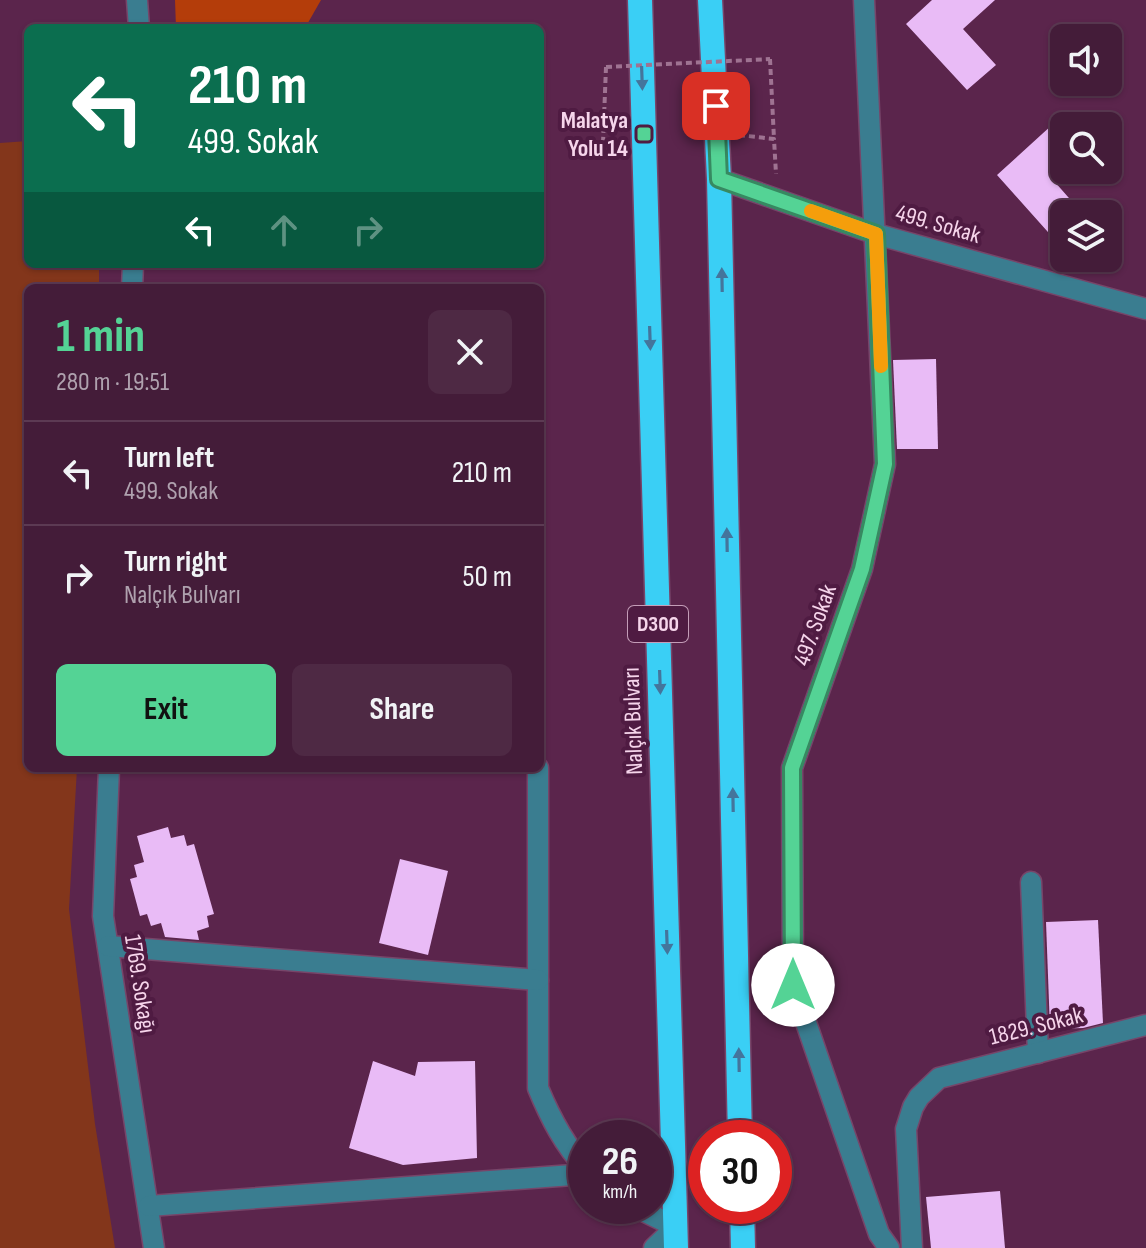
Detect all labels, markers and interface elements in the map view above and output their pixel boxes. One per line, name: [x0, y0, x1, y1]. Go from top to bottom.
map controls: [1050, 24, 1122, 272]
button: sound: [1050, 24, 1122, 96]
text: 210 m: [188, 53, 307, 120]
icon: left: [56, 56, 160, 160]
one-way arrow: [636, 66, 649, 91]
pin: [682, 72, 750, 140]
icon: arrive: [694, 84, 738, 128]
place label: Malatya Yolu 14: [561, 106, 628, 163]
button: search: [1050, 112, 1122, 184]
text: 499. Sokak: [188, 121, 318, 164]
marker: Malatya Yolu 14: [635, 125, 653, 143]
street label: 499. Sokak: [892, 198, 984, 250]
button: layers: [1050, 200, 1122, 272]
icon: left: [178, 208, 222, 252]
icon: ahead: [262, 208, 306, 252]
icon: right: [346, 208, 390, 252]
one-way arrow: [715, 267, 728, 292]
text: 1 min: [56, 308, 145, 365]
button: close: [428, 310, 512, 394]
one-way arrow: [644, 326, 656, 351]
text: 280 m · 19:51: [56, 367, 169, 398]
text: Turn left: [124, 440, 214, 476]
icon: left: [56, 451, 100, 495]
text: 210 m: [452, 455, 512, 491]
text: 499. Sokak: [124, 476, 218, 507]
one-way arrow: [721, 527, 734, 552]
text: Turn right: [124, 544, 227, 580]
icon: right: [56, 555, 100, 599]
text: 50 m: [463, 559, 512, 595]
text: Nalçık Bulvarı: [124, 580, 240, 611]
street label: 497. Sokak: [787, 580, 843, 670]
road number: D300: [628, 606, 688, 642]
button: Exit: [56, 664, 276, 756]
button: Share: [292, 664, 512, 756]
street label: Nalçık Bulvarı: [617, 667, 649, 775]
one-way arrow: [653, 670, 666, 695]
one-way arrow: [727, 787, 739, 812]
one-way arrow: [661, 930, 674, 955]
street label: 1769. Sokağı: [118, 933, 162, 1035]
position arrow: [751, 943, 835, 1027]
street label: 1829. Sokak: [986, 1000, 1086, 1052]
one-way arrow: [732, 1047, 745, 1072]
speed limit sign: 30: [688, 1120, 792, 1224]
text: 26: [602, 1138, 638, 1186]
text: km/h: [603, 1180, 637, 1204]

